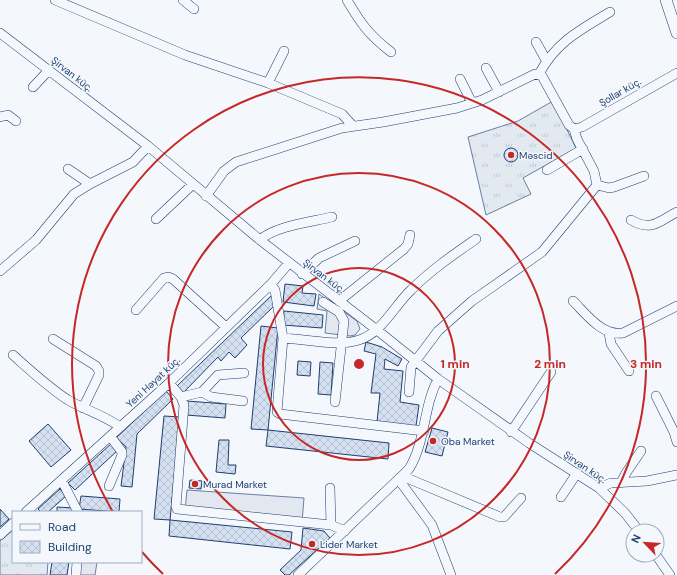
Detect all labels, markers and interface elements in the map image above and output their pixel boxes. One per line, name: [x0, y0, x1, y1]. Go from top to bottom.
street label: Şirvan küç.: [49, 54, 95, 94]
street label: Şollar küç.: [597, 75, 643, 109]
place label: Məscid: [519, 149, 553, 162]
marker: Məscid: [506, 150, 516, 160]
street label: Şirvan küç.: [300, 256, 348, 296]
street label: Yeni Həyat küç.: [123, 354, 183, 410]
text: 1 min: [440, 356, 470, 372]
text: 2 min: [534, 356, 566, 372]
text: 3 min: [630, 356, 662, 372]
centre of rings: [352, 357, 366, 371]
place label: Oba Market: [441, 435, 495, 448]
marker: Oba Market: [428, 436, 438, 446]
street label: Şirvan küç.: [561, 448, 609, 486]
place label: Murad Market: [203, 478, 267, 491]
marker: Murad Market: [190, 479, 200, 489]
legend: [12, 511, 142, 563]
text: Road: [48, 519, 76, 535]
north arrow: [625, 523, 665, 563]
text: N: [628, 532, 644, 545]
place label: Lider Market: [320, 538, 378, 551]
text: Building: [48, 539, 92, 555]
marker: Lider Market: [307, 539, 317, 549]

